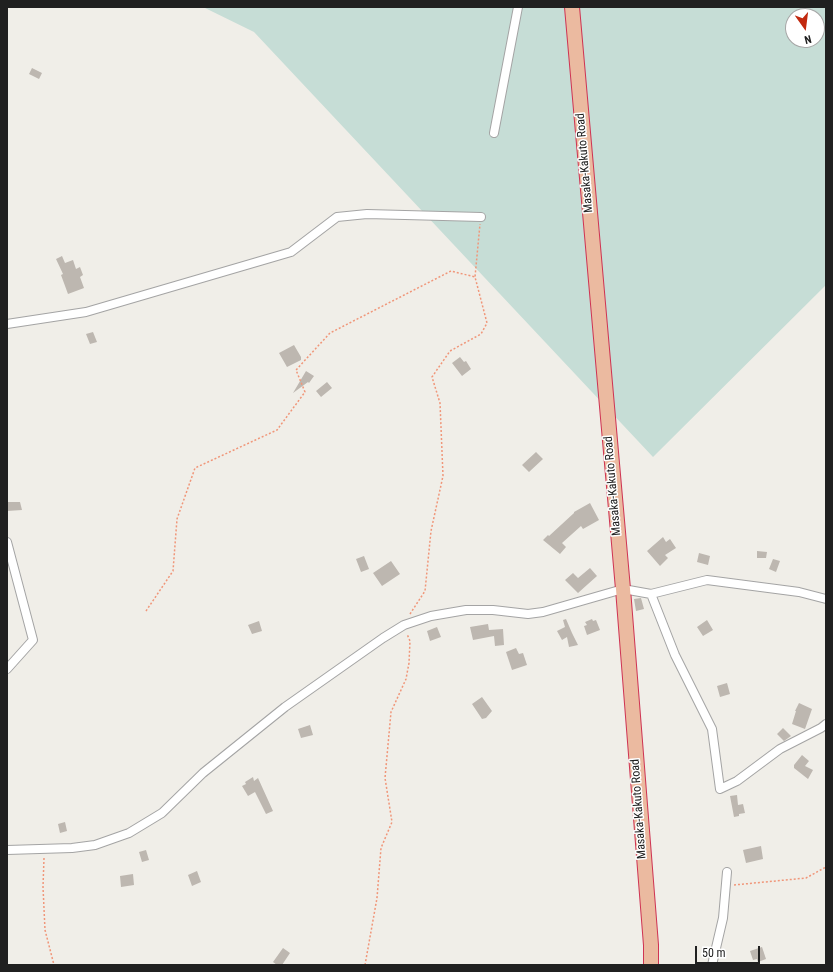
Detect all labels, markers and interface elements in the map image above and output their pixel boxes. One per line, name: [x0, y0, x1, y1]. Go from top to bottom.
north arrow: [785, 8, 825, 48]
text: N: [803, 32, 813, 46]
street label: Masaka-Kakuto Road: [573, 113, 597, 213]
street label: Masaka-Kakuto Road: [601, 436, 625, 536]
street label: Masaka-Kakuto Road: [628, 759, 650, 859]
scale bar: [697, 938, 762, 964]
text: 50 m: [702, 946, 726, 960]

